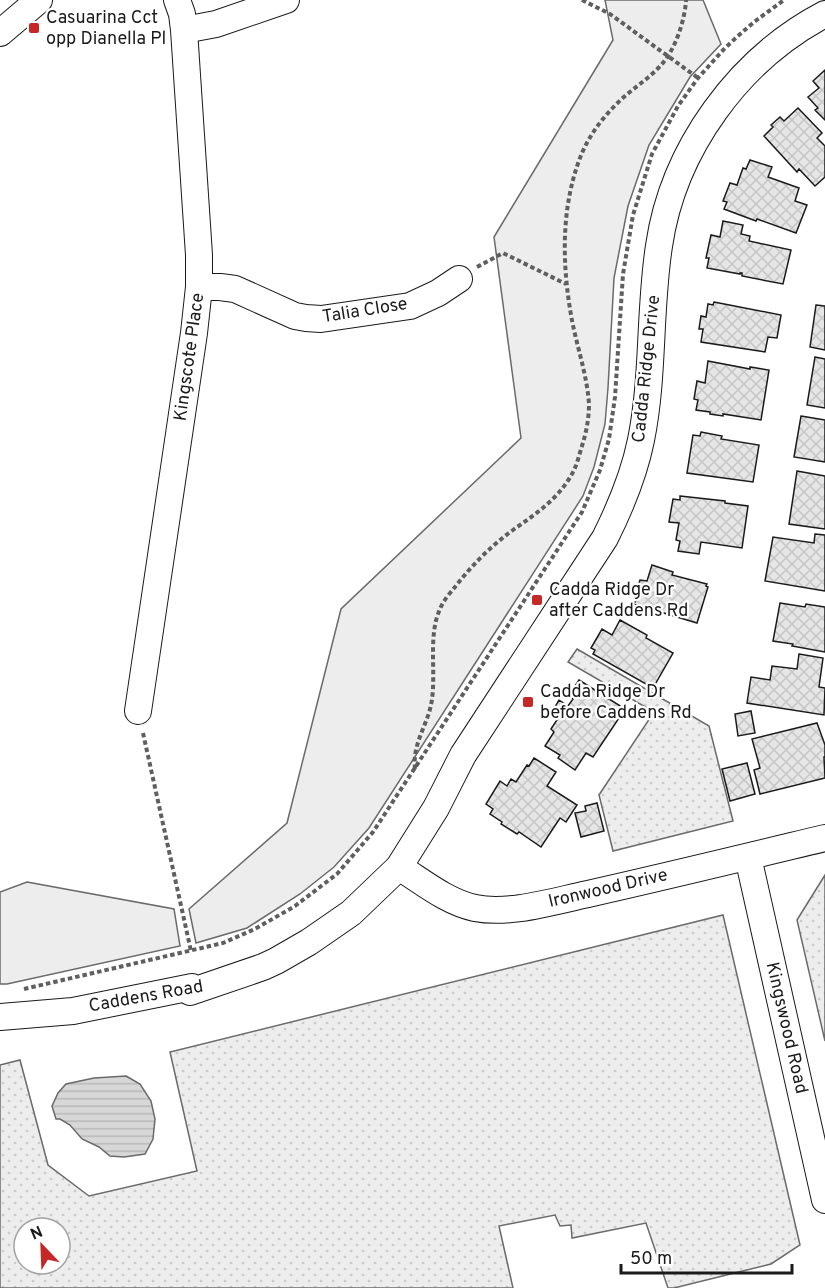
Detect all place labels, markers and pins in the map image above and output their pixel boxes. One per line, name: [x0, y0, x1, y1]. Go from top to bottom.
place label: Casuarina Cct opp Dianella Pl: [46, 7, 166, 51]
marker: Casuarina Cct opp Dianella Pl: [27, 21, 41, 35]
place label: Cadda Ridge Dr after Caddens Rd: [549, 579, 688, 623]
marker: Cadda Ridge Dr after Caddens Rd: [530, 593, 544, 607]
place label: Cadda Ridge Dr before Caddens Rd: [540, 681, 692, 725]
marker: Cadda Ridge Dr before Caddens Rd: [521, 695, 535, 709]

